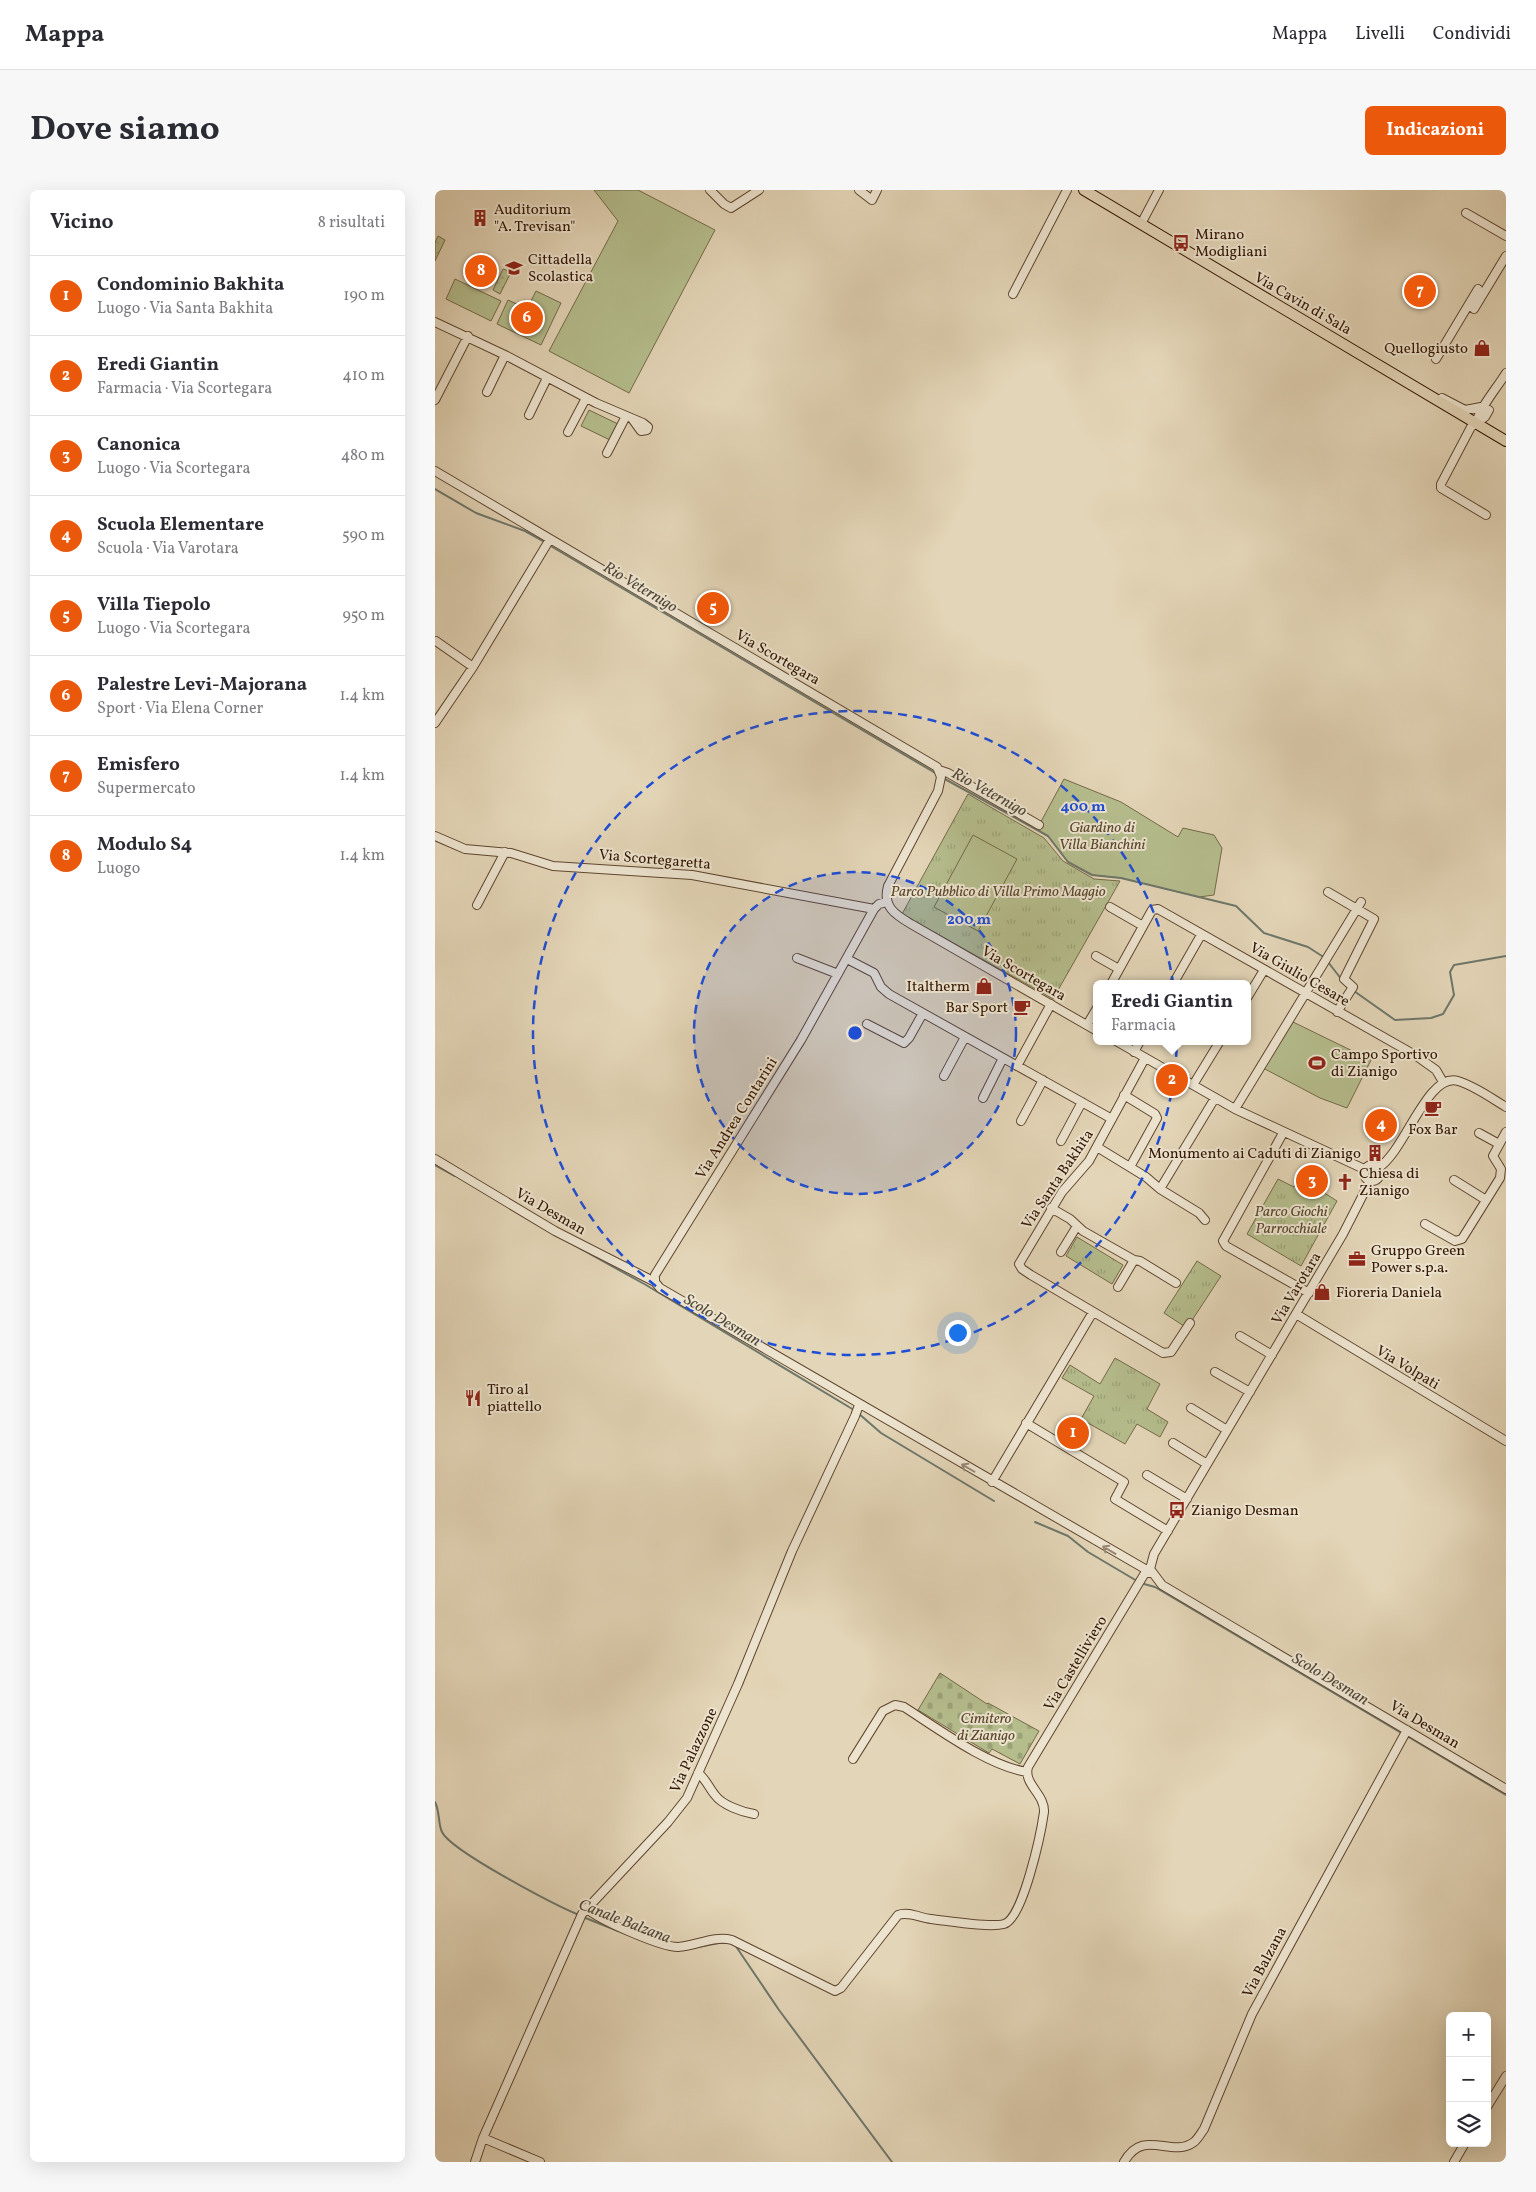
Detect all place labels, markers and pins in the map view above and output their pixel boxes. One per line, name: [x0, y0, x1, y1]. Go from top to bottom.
place label: Auditorium "A. Trevisan": [494, 200, 575, 238]
building icon: Auditorium "A. Trevisan": [470, 208, 490, 228]
place label: Mirano Modigliani: [1195, 225, 1267, 263]
bus stop icon: Mirano Modigliani: [1171, 233, 1191, 253]
place label: Cittadella Scolastica: [528, 250, 593, 288]
pin: 8: [465, 252, 497, 290]
school or university icon: Cittadella Scolastica: [504, 258, 524, 278]
pin: 7: [1404, 272, 1436, 310]
pin: 6: [511, 299, 543, 337]
shop icon: Quellogiusto: [1472, 338, 1492, 358]
place label: Quellogiusto: [1384, 339, 1468, 360]
pin: 5: [697, 589, 729, 627]
shop icon: Italtherm: [974, 976, 994, 996]
place label: Italtherm: [907, 977, 970, 998]
cafe icon: Bar Sport: [1012, 997, 1032, 1017]
place label: Bar Sport: [945, 998, 1008, 1019]
centre of rings: [846, 1024, 864, 1042]
place label: Campo Sportivo di Zianigo: [1331, 1045, 1438, 1083]
sports icon: Campo Sportivo di Zianigo: [1307, 1053, 1327, 1073]
pin: 2: [1156, 1061, 1188, 1099]
cafe icon: Fox Bar: [1423, 1098, 1443, 1118]
pin: 4: [1365, 1106, 1397, 1144]
place label: Fox Bar: [1408, 1120, 1458, 1141]
building icon: Monumento ai Caduti di Zianigo: [1365, 1143, 1385, 1163]
place label: Monumento ai Caduti di Zianigo: [1148, 1144, 1361, 1165]
pin: 3: [1296, 1162, 1328, 1200]
place label: Chiesa di Zianigo: [1359, 1164, 1419, 1202]
church icon: Chiesa di Zianigo: [1335, 1172, 1355, 1192]
place label: Gruppo Green Power s.p.a.: [1371, 1241, 1465, 1279]
office icon: Gruppo Green Power s.p.a.: [1347, 1249, 1367, 1269]
shop icon: Fioreria Daniela: [1312, 1282, 1332, 1302]
place label: Fioreria Daniela: [1336, 1283, 1442, 1304]
place label: Tiro al piattello: [487, 1380, 542, 1418]
restaurant icon: Tiro al piattello: [463, 1388, 483, 1408]
pin: 1: [1057, 1414, 1089, 1452]
bus stop icon: Zianigo Desman: [1167, 1500, 1187, 1520]
place label: Zianigo Desman: [1191, 1501, 1299, 1522]

